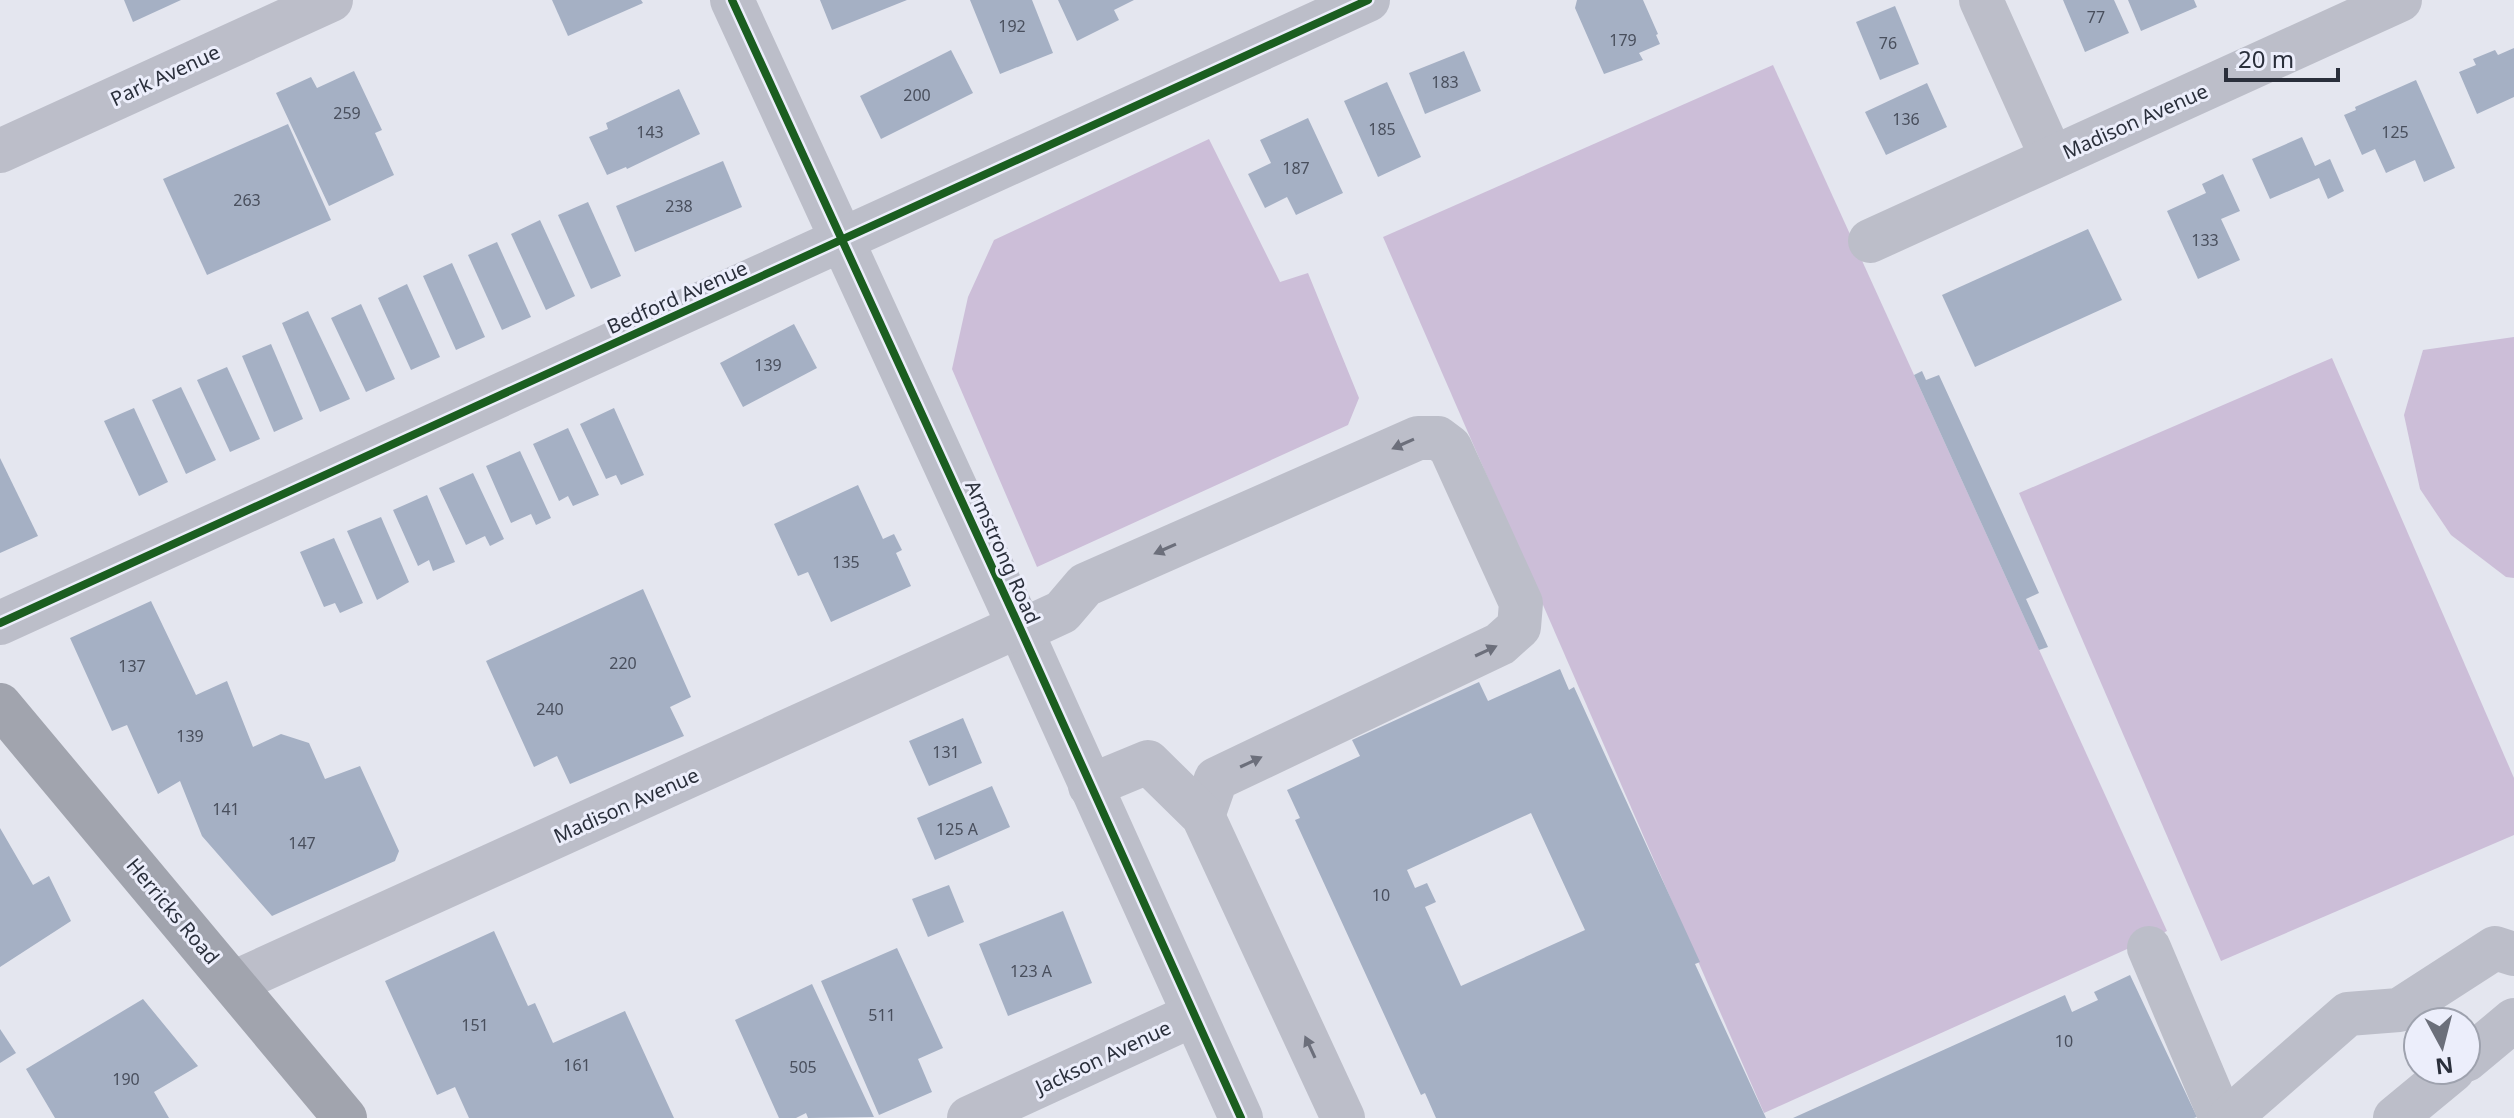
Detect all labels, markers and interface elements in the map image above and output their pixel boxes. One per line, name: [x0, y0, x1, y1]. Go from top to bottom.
house number: 77: [2087, 6, 2105, 28]
house number: 192: [998, 15, 1026, 37]
house number: 179: [1609, 29, 1637, 51]
house number: 76: [1879, 32, 1897, 54]
scale bar: [2226, 32, 2338, 82]
street label: Park Avenue: [106, 38, 224, 112]
text: 20 m: [2238, 42, 2294, 75]
house number: 183: [1431, 71, 1459, 93]
street label: Madison Avenue: [2058, 77, 2212, 165]
house number: 200: [903, 84, 931, 106]
house number: 259: [333, 102, 361, 124]
house number: 136: [1892, 108, 1920, 130]
house number: 185: [1368, 118, 1396, 140]
house number: 143: [636, 121, 664, 143]
house number: 125: [2381, 121, 2409, 143]
house number: 187: [1282, 157, 1310, 179]
house number: 263: [233, 189, 261, 211]
house number: 238: [665, 195, 693, 217]
house number: 133: [2191, 229, 2219, 251]
street label: Bedford Avenue: [602, 254, 752, 340]
house number: 139: [754, 354, 782, 376]
one-way arrow: [1391, 438, 1415, 451]
street label: Armstrong Road: [959, 476, 1047, 628]
one-way arrow: [1153, 543, 1177, 556]
house number: 135: [832, 551, 860, 573]
one-way arrow: [1474, 644, 1497, 658]
house number: 220: [609, 652, 637, 674]
house number: 137: [118, 655, 146, 677]
house number: 240: [536, 698, 564, 720]
house number: 139: [176, 725, 204, 747]
house number: 131: [932, 741, 960, 763]
one-way arrow: [1240, 756, 1263, 769]
street label: Madison Avenue: [549, 761, 703, 849]
house number: 141: [212, 798, 240, 820]
house number: 125 A: [936, 818, 979, 840]
house number: 147: [288, 832, 316, 854]
street label: Herricks Road: [121, 852, 225, 970]
house number: 10: [1372, 884, 1390, 906]
house number: 123 A: [1010, 960, 1053, 982]
house number: 511: [868, 1004, 896, 1026]
north arrow: [2402, 1006, 2482, 1086]
house number: 151: [461, 1014, 489, 1036]
street label: Jackson Avenue: [1029, 1014, 1175, 1101]
house number: 10: [2055, 1030, 2073, 1052]
one-way arrow: [1303, 1036, 1317, 1059]
text: N: [2434, 1051, 2455, 1083]
house number: 161: [563, 1054, 591, 1076]
house number: 505: [789, 1056, 817, 1078]
house number: 190: [112, 1068, 140, 1090]

